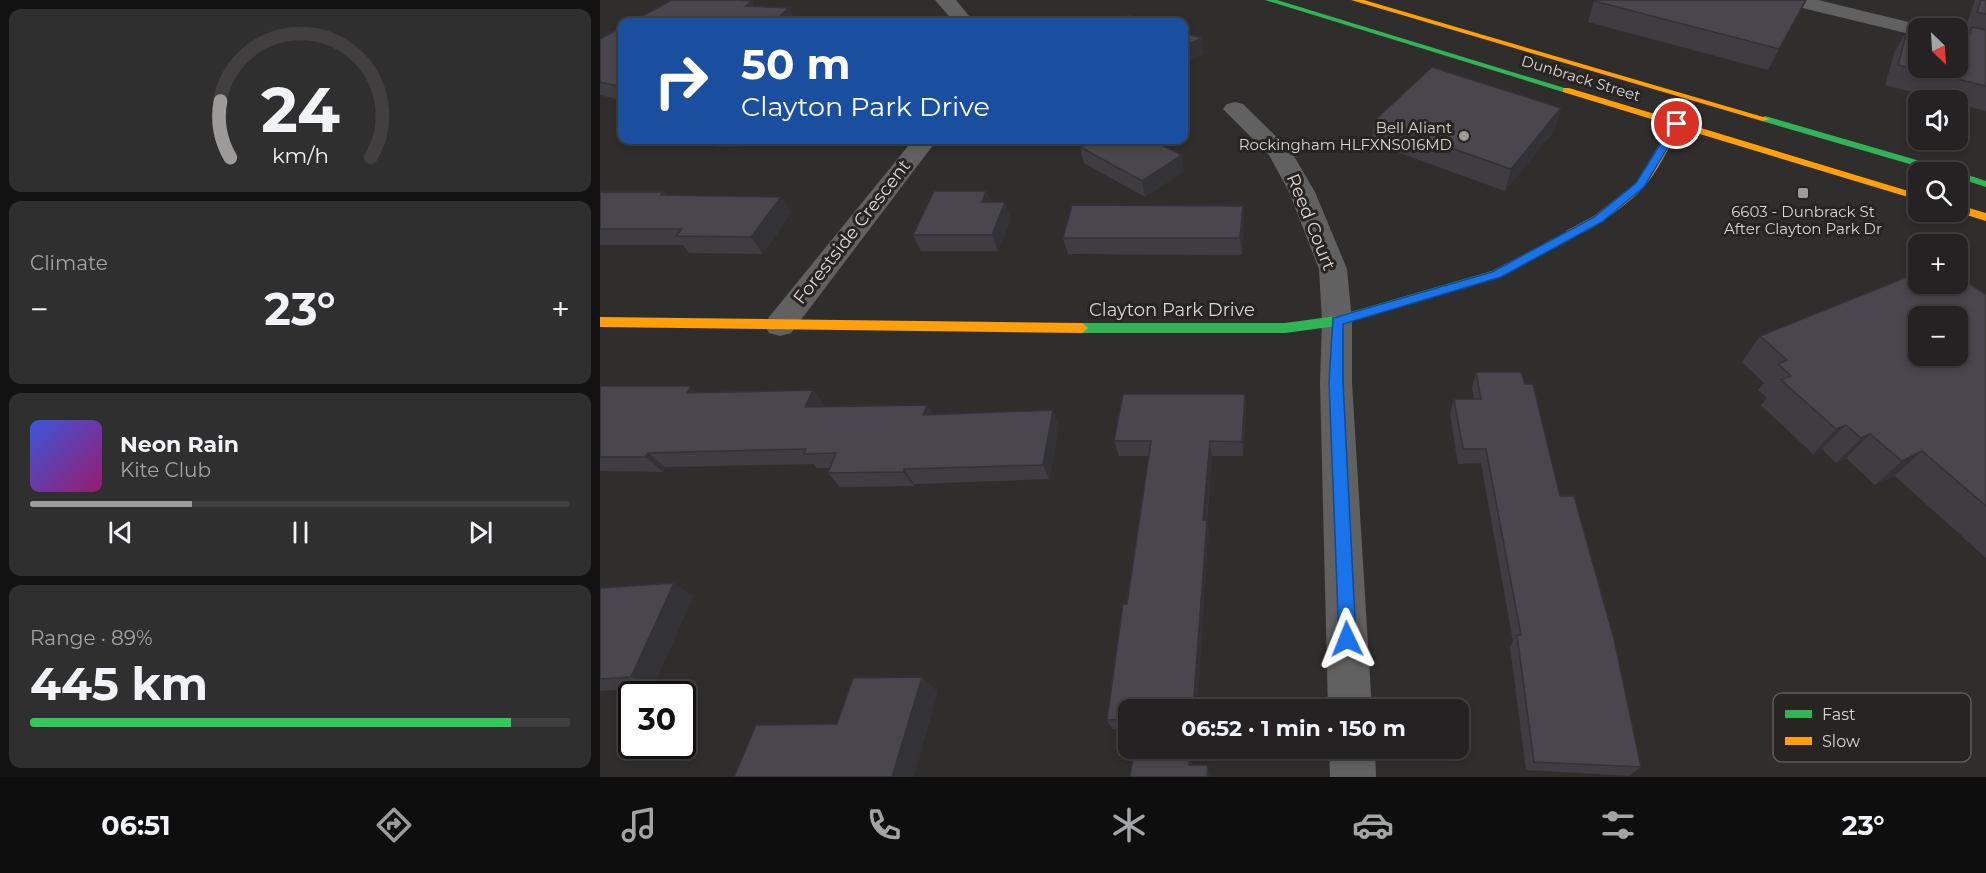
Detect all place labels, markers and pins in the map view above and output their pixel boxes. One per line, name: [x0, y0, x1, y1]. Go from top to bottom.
pin: [1651, 98, 1702, 149]
place label: Bell Aliant Rockingham HLFXNS016MD: [1239, 118, 1452, 154]
marker: Bell Aliant Rockingham HLFXNS016MD: [1457, 129, 1471, 143]
marker: 6603 - Dunbrack St After Clayton Park Dr: [1796, 186, 1810, 200]
place label: 6603 - Dunbrack St After Clayton Park Dr: [1724, 202, 1882, 238]

